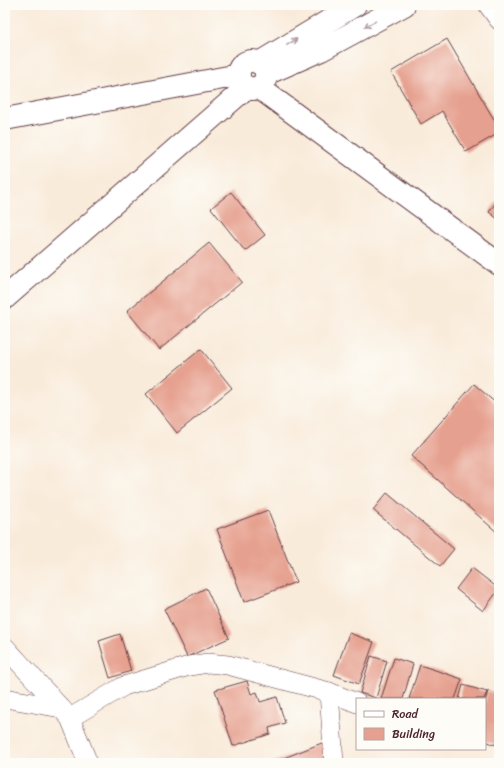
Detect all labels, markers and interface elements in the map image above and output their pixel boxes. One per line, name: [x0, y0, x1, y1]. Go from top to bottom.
one-way arrow: [364, 21, 376, 28]
one-way arrow: [286, 38, 298, 46]
legend: [356, 698, 486, 750]
text: Road: [392, 703, 419, 725]
text: Building: [392, 723, 435, 745]

